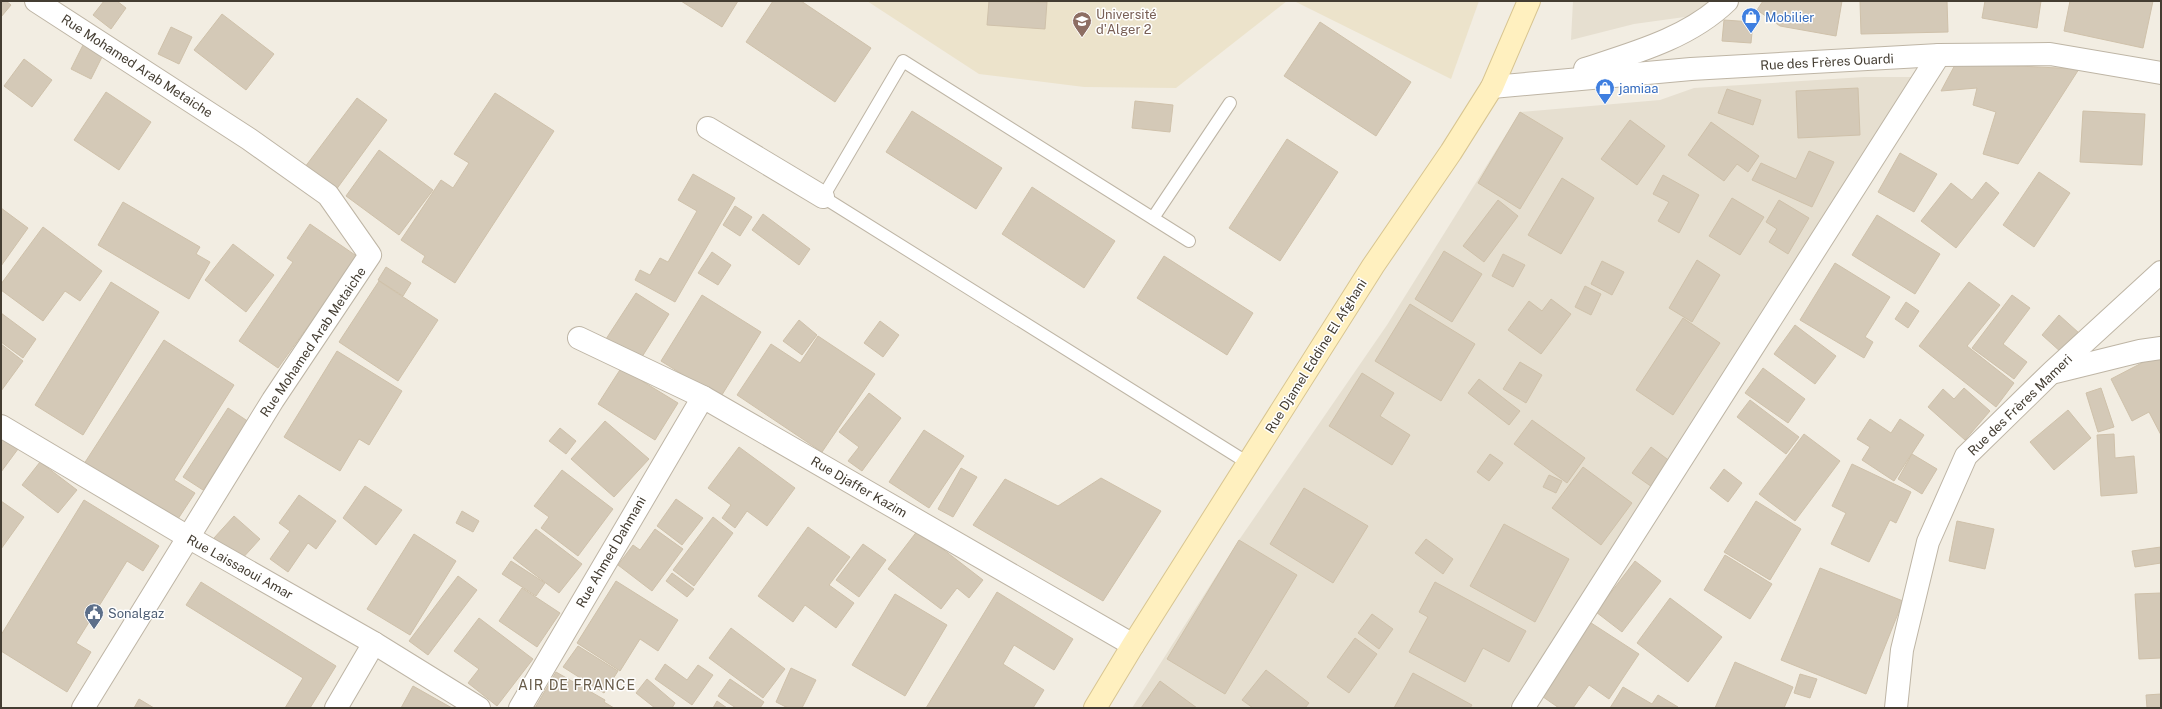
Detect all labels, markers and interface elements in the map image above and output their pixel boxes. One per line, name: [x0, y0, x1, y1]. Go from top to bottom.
shop icon: Mobilier: [1740, 6, 1762, 34]
place label: Université d'Alger 2: [1096, 7, 1157, 37]
school or university icon: Université d'Alger 2: [1071, 10, 1093, 38]
place label: Mobilier: [1765, 10, 1814, 25]
street label: Rue Mohamed Arab Metaiche: [58, 11, 216, 121]
street label: Rue des Frères Ouardi: [1760, 51, 1894, 73]
shop icon: jamiaa: [1594, 77, 1616, 105]
place label: jamiaa: [1618, 81, 1658, 96]
street label: Rue Mohamed Arab Metaiche: [257, 264, 369, 420]
street label: Rue Djamel Eddine El Afghani: [1262, 276, 1370, 436]
street label: Rue des Frères Mameri: [1965, 351, 2075, 459]
street label: Rue Djaffer Kazim: [808, 453, 910, 521]
street label: Rue Ahmed Dahmani: [573, 494, 649, 610]
street label: Rue Laissaoui Amar: [184, 532, 296, 602]
public building icon: Sonalgaz: [83, 602, 105, 630]
place label: Sonalgaz: [108, 606, 164, 621]
district label: AIR DE FRANCE: [518, 677, 636, 693]

